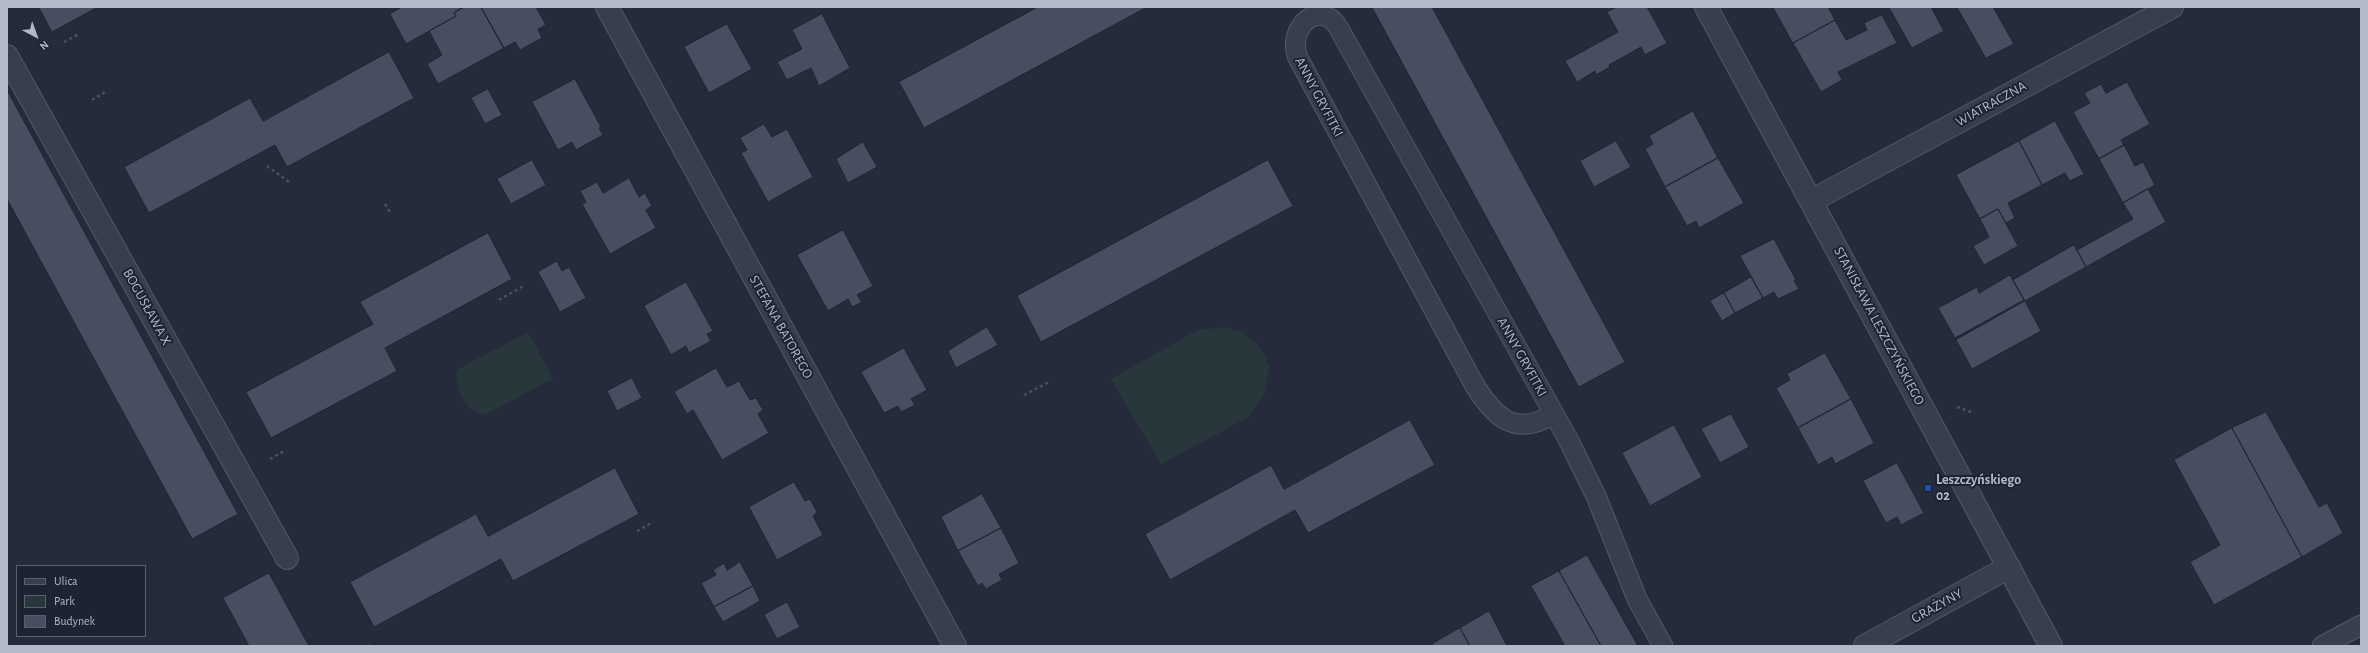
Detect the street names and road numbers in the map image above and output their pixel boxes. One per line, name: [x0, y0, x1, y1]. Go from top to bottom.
street label: ANNY GRYFITKI: [1291, 54, 1347, 140]
street label: WIATRACZNA: [1953, 78, 2029, 130]
street label: STANISŁAWA LESZCZYŃSKIEGO: [1830, 244, 1928, 408]
street label: BOGUSŁAWA X: [119, 266, 175, 348]
street label: STEFANA BATOREGO: [746, 272, 816, 382]
street label: ANNY GRYFITKI: [1493, 314, 1551, 400]
street label: GRAŻYNY: [1908, 585, 1966, 627]

